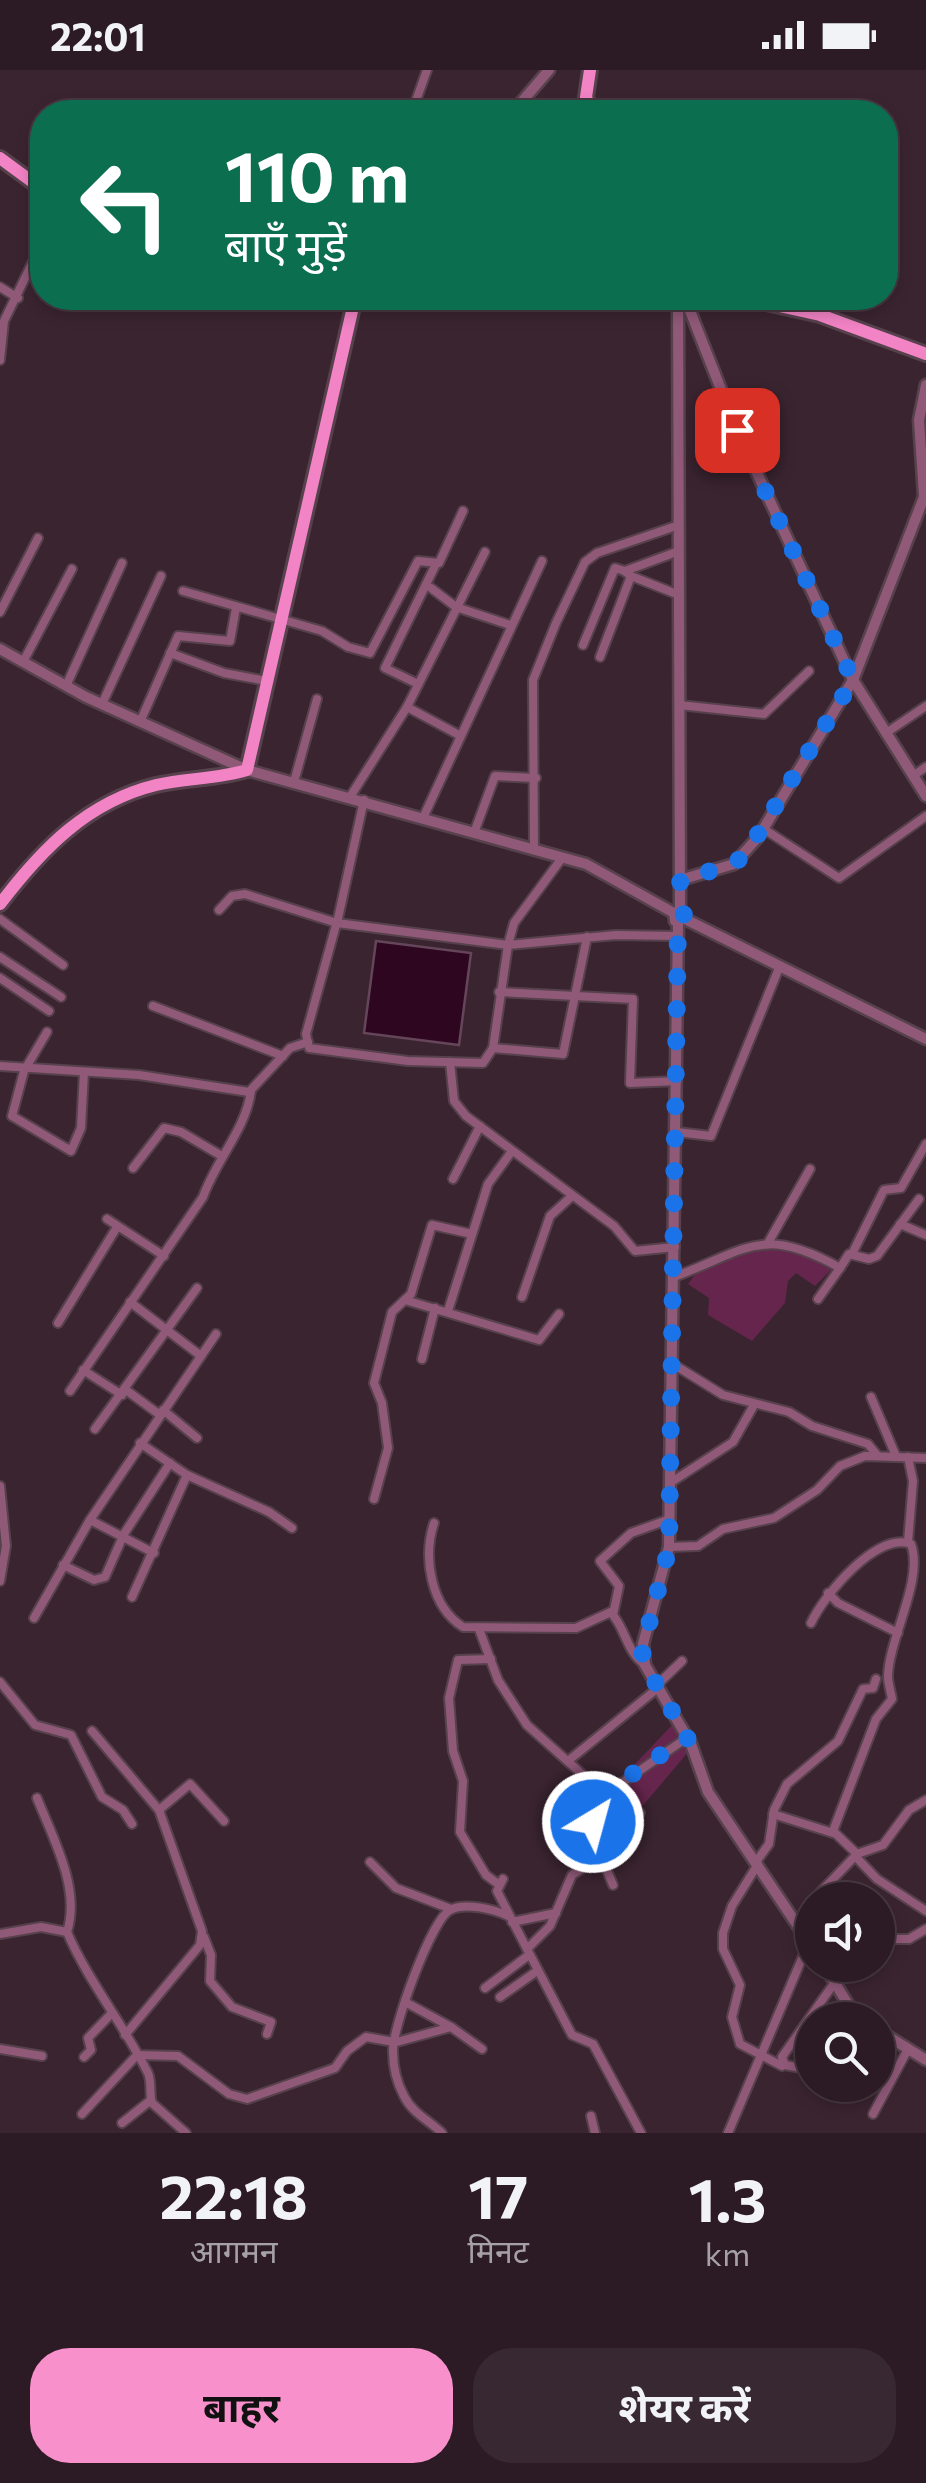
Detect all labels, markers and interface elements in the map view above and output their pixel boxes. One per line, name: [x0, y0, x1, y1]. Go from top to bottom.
text: 22:01: [50, 12, 146, 59]
text: 110 m: [225, 131, 409, 216]
icon: left: [60, 140, 190, 270]
text: बाएँ मुड़ें: [225, 216, 347, 271]
pin: [695, 388, 780, 473]
icon: arrive: [710, 403, 765, 458]
position arrow: [541, 1770, 645, 1874]
map controls: [795, 1882, 895, 2102]
button: sound: [795, 1882, 895, 1982]
button: search: [795, 2002, 895, 2102]
text: 22:18: [160, 2158, 308, 2231]
text: 17: [468, 2158, 528, 2231]
text: 1.3: [688, 2161, 766, 2234]
text: आगमन: [190, 2230, 278, 2270]
text: मिनट: [468, 2230, 529, 2270]
text: km: [705, 2233, 750, 2273]
button: बाहर: [30, 2348, 453, 2463]
button: शेयर करें: [473, 2348, 896, 2463]

